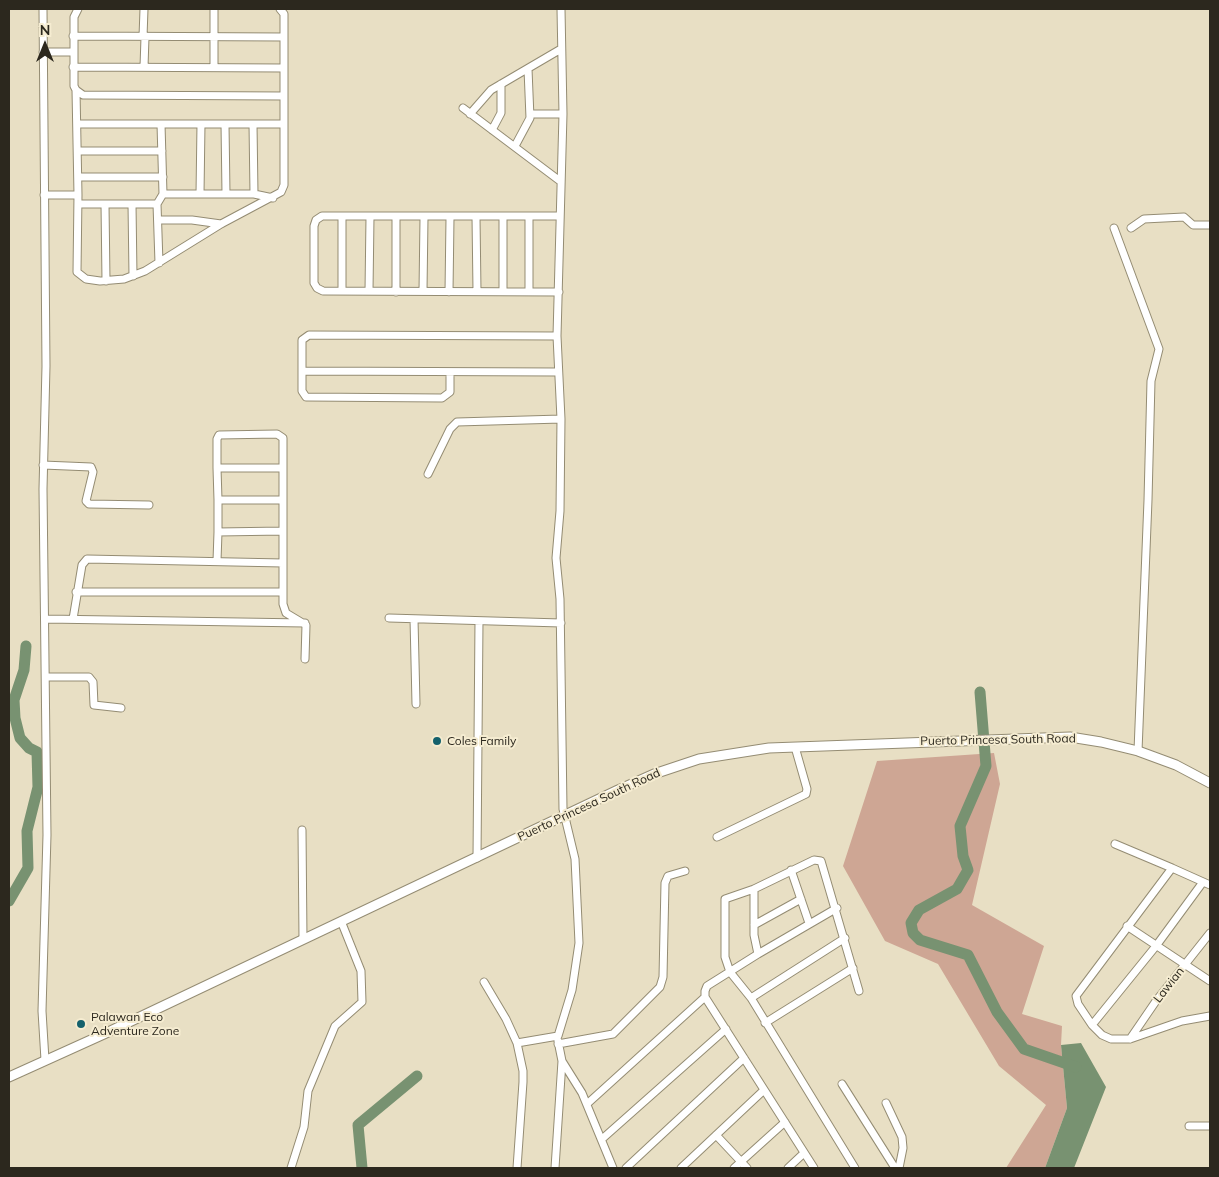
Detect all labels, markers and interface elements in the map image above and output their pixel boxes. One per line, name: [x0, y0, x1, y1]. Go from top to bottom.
north arrow: [20, 20, 70, 70]
text: N: [40, 21, 50, 39]
street label: Puerto Princesa South Road: [920, 731, 1076, 749]
place label: Coles Family: [447, 734, 516, 748]
marker: Coles Family: [431, 735, 443, 747]
street label: Puerto Princesa South Road: [515, 766, 663, 844]
street label: Lawian: [1151, 964, 1187, 1006]
place label: Palawan Eco Adventure Zone: [91, 1010, 179, 1038]
marker: Palawan Eco Adventure Zone: [75, 1018, 87, 1030]

